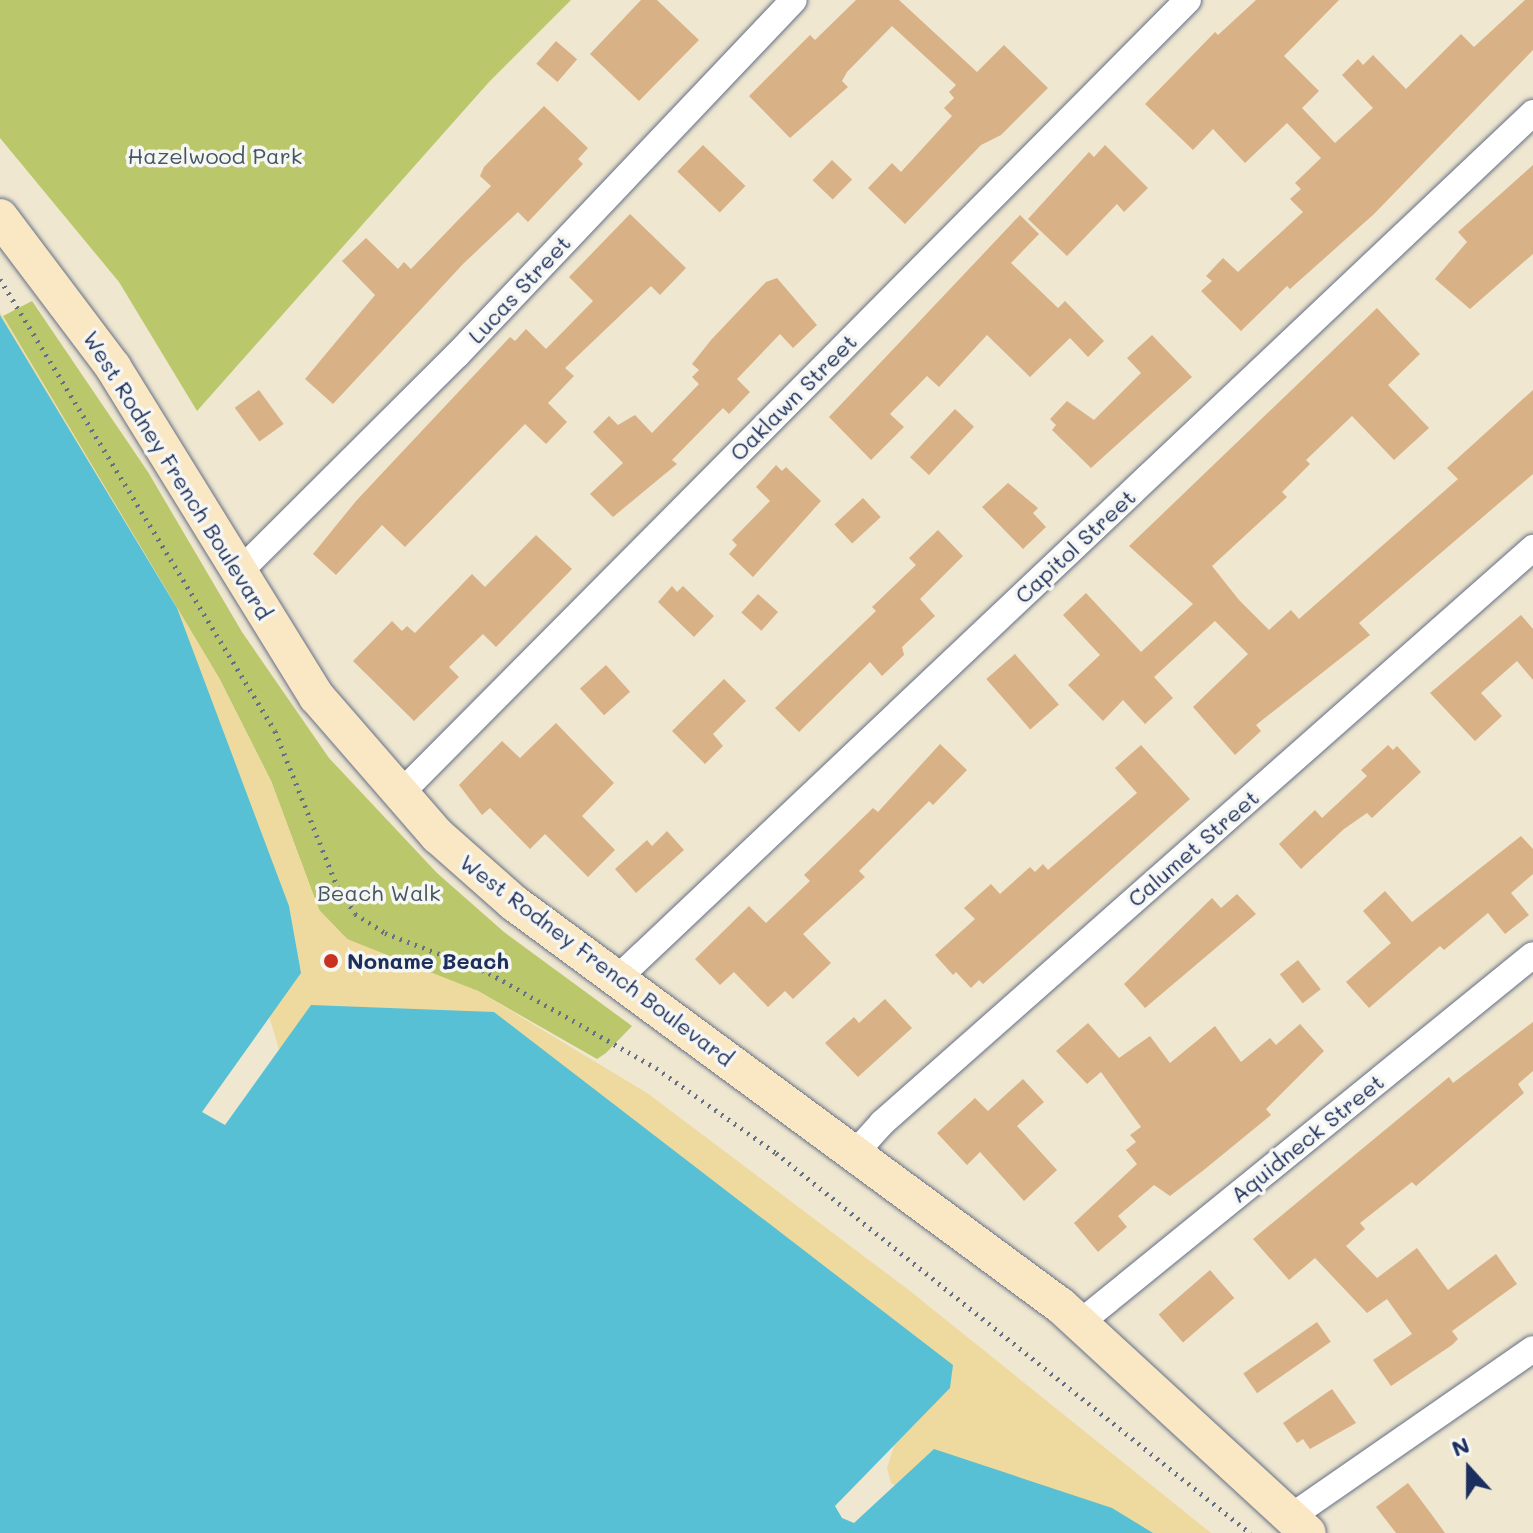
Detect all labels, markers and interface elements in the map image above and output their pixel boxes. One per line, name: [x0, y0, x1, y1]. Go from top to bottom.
park label: Hazelwood Park: [128, 143, 302, 169]
street label: Lucas Street: [462, 230, 576, 348]
street label: West Rodney French Boulevard: [78, 326, 278, 624]
street label: Oaklawn Street: [724, 328, 862, 466]
street label: Capitol Street: [1009, 483, 1141, 609]
street label: Calumet Street: [1122, 784, 1264, 912]
street label: West Rodney French Boulevard: [455, 848, 739, 1072]
park label: Beach Walk: [317, 880, 441, 906]
place label: Noname Beach: [347, 948, 509, 974]
marker: Noname Beach: [322, 952, 340, 970]
street label: Aquidneck Street: [1225, 1068, 1389, 1208]
north arrow: [1429, 1429, 1509, 1509]
text: N: [1447, 1430, 1473, 1463]

